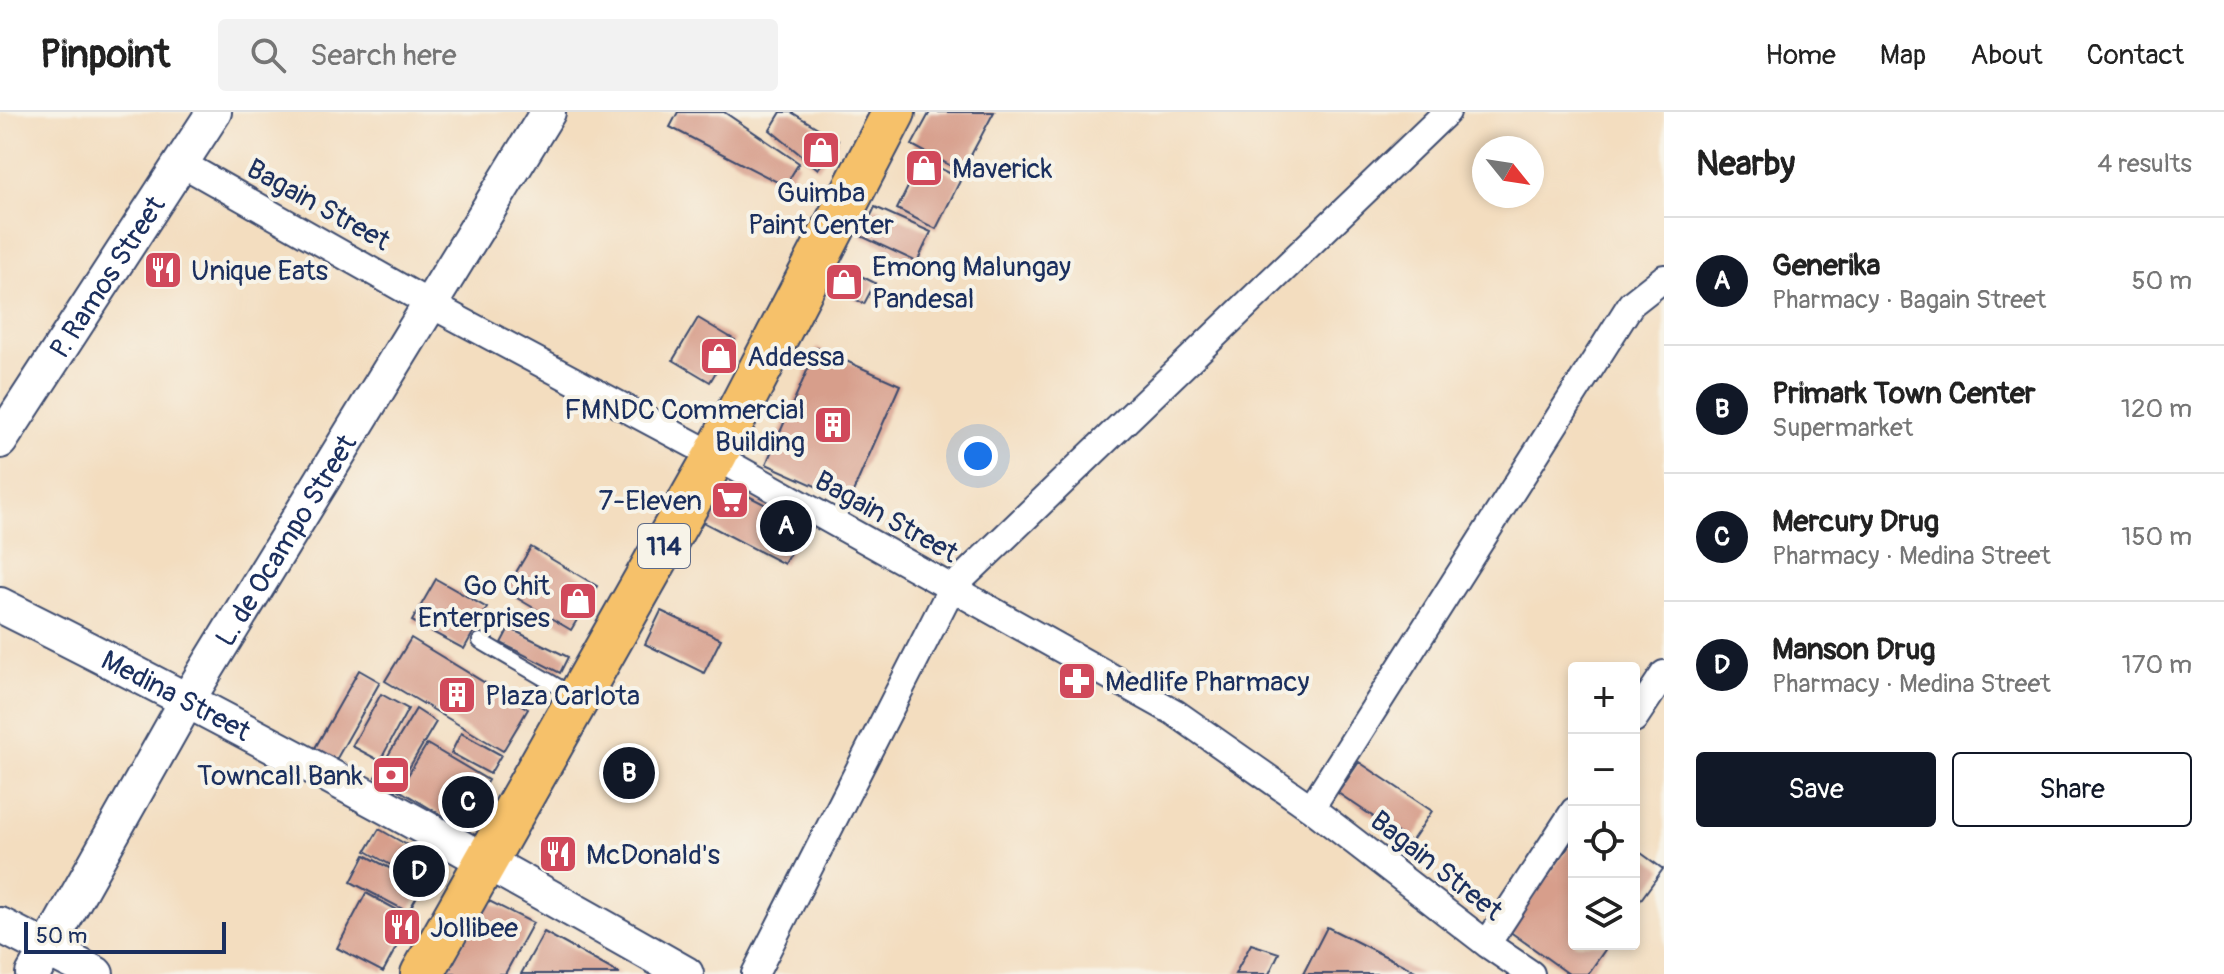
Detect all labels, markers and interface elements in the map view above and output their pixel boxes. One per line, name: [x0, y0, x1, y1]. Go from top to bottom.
search box: [218, 19, 778, 91]
text: Pinpoint: [40, 31, 170, 79]
icon: search: [246, 33, 290, 77]
text: Search here: [310, 37, 457, 74]
text: Home: [1765, 38, 1836, 73]
text: Map: [1880, 38, 1926, 73]
text: About: [1970, 38, 2043, 73]
text: Contact: [2087, 38, 2184, 73]
shop icon: Guimba Paint Center: [800, 129, 842, 171]
north arrow: [1472, 136, 1544, 208]
text: Nearby: [1696, 143, 1795, 186]
shop icon: Maverick: [903, 147, 945, 189]
text: 4 results: [2097, 148, 2192, 180]
street label: Bagain Street: [240, 152, 397, 259]
place label: Maverick: [952, 152, 1053, 187]
place label: Guimba Paint Center: [748, 176, 894, 243]
street label: P. Ramos Street: [43, 189, 174, 365]
text: Generika: [1772, 247, 1880, 284]
restaurant icon: Unique Eats: [142, 249, 184, 291]
place label: Emong Malungay Pandesal: [872, 250, 1071, 317]
place label: Unique Eats: [191, 254, 328, 289]
shop icon: Emong Malungay Pandesal: [823, 261, 865, 303]
text: A: [1714, 265, 1730, 297]
text: 50 m: [2131, 265, 2192, 297]
text: Pharmacy · Bagain Street: [1772, 284, 2046, 316]
shop icon: Addessa: [698, 335, 740, 377]
place label: Addessa: [747, 340, 845, 375]
text: Primark Town Center: [1772, 375, 2035, 412]
place label: FMNDC Commercial Building: [564, 393, 805, 460]
text: B: [1715, 393, 1729, 425]
text: 120 m: [2121, 393, 2192, 425]
building icon: FMNDC Commercial Building: [812, 404, 854, 446]
text: Supermarket: [1772, 412, 1913, 444]
street label: L. de Ocampo Street: [208, 428, 365, 653]
your location: [958, 436, 998, 476]
street label: Bagain Street: [808, 464, 965, 571]
supermarket icon: 7-Eleven: [709, 479, 751, 521]
place label: 7-Eleven: [599, 484, 702, 519]
pin: A: [760, 496, 812, 556]
text: Mercury Drug: [1772, 503, 1939, 540]
text: C: [1714, 521, 1730, 553]
text: 150 m: [2121, 521, 2192, 553]
road number: 114: [638, 524, 690, 568]
text: Pharmacy · Medina Street: [1772, 540, 2051, 572]
place label: Go Chit Enterprises: [418, 569, 551, 636]
shop icon: Go Chit Enterprises: [557, 580, 599, 622]
text: Manson Drug: [1772, 631, 1935, 668]
street label: Medina Street: [95, 643, 257, 750]
text: D: [1714, 649, 1730, 681]
text: 170 m: [2122, 649, 2192, 681]
pharmacy icon: Medlife Pharmacy: [1056, 660, 1098, 702]
map controls: [1568, 662, 1640, 950]
button: +: [1568, 662, 1640, 734]
place label: Medlife Pharmacy: [1105, 665, 1310, 700]
text: Pharmacy · Medina Street: [1772, 668, 2051, 700]
building icon: Plaza Carlota: [436, 674, 478, 716]
place label: Plaza Carlota: [485, 679, 640, 714]
button: −: [1568, 734, 1640, 806]
pin: B: [603, 743, 655, 803]
button: Save: [1696, 752, 1936, 827]
button: Share: [1952, 752, 2192, 827]
bank icon: Towncall Bank: [370, 754, 412, 796]
place label: Towncall Bank: [197, 759, 363, 794]
pin: C: [442, 772, 494, 832]
street label: Bagain Street: [1363, 804, 1510, 929]
button: locate: [1568, 806, 1640, 878]
restaurant icon: McDonald's: [537, 833, 579, 875]
place label: McDonald's: [586, 838, 720, 873]
pin: D: [393, 841, 445, 901]
button: layers: [1568, 878, 1640, 950]
restaurant icon: Jollibee: [381, 906, 423, 948]
place label: Jollibee: [430, 911, 518, 946]
scale bar: [24, 918, 226, 954]
text: 50 m: [36, 922, 87, 950]

